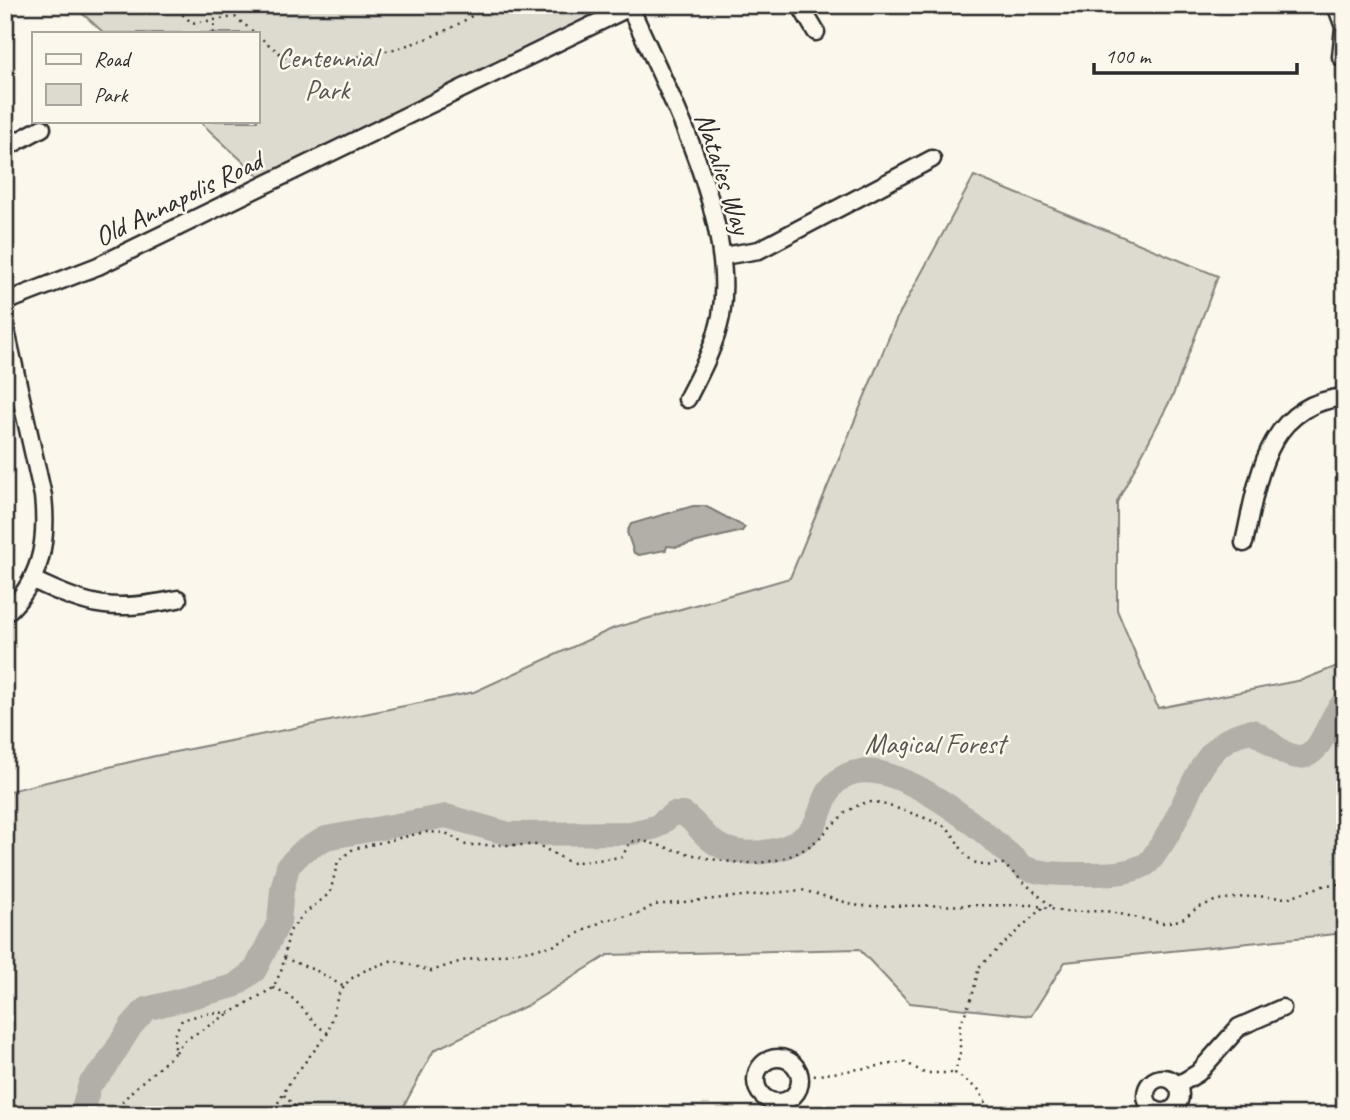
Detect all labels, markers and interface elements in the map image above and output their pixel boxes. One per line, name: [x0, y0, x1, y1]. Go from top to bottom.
legend: [32, 32, 259, 122]
scale bar: [1094, 32, 1298, 76]
park label: Centennial Park: [277, 40, 383, 107]
text: 100 m: [1105, 43, 1152, 69]
text: Road: [94, 46, 133, 72]
text: Park: [94, 82, 129, 108]
street label: Natalies Way: [687, 108, 760, 241]
street label: Old Annapolis Road: [89, 141, 271, 254]
park label: Magical Forest: [865, 726, 1009, 761]

